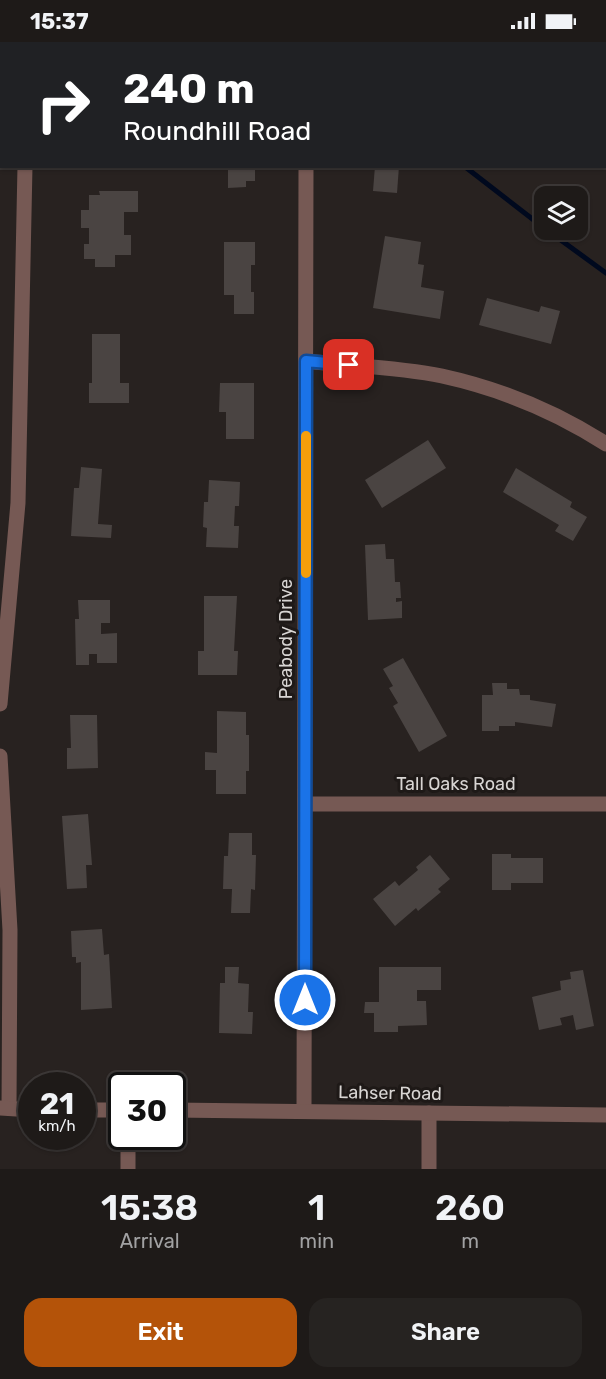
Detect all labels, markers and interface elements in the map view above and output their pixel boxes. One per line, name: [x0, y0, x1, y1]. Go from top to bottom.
text: 15:37: [30, 8, 89, 35]
text: 240 m: [123, 64, 255, 114]
icon: right: [24, 66, 102, 144]
text: Roundhill Road: [123, 115, 311, 147]
map controls: [534, 186, 588, 240]
button: layers: [534, 186, 588, 240]
pin: [323, 339, 374, 390]
icon: arrive: [332, 348, 365, 381]
street label: Peabody Drive: [275, 579, 297, 699]
street label: Tall Oaks Road: [396, 773, 516, 795]
position arrow: [273, 968, 337, 1032]
speed limit sign: 30: [108, 1072, 186, 1150]
street label: Lahser Road: [338, 1081, 442, 1105]
text: 21: [40, 1086, 74, 1122]
text: km/h: [38, 1117, 76, 1135]
text: 15:38: [101, 1186, 198, 1229]
text: 1: [308, 1186, 325, 1229]
text: 260: [435, 1186, 505, 1229]
text: Arrival: [120, 1229, 180, 1253]
text: min: [299, 1229, 334, 1253]
text: m: [461, 1229, 479, 1253]
button: Exit: [24, 1298, 297, 1367]
button: Share: [309, 1298, 582, 1367]

